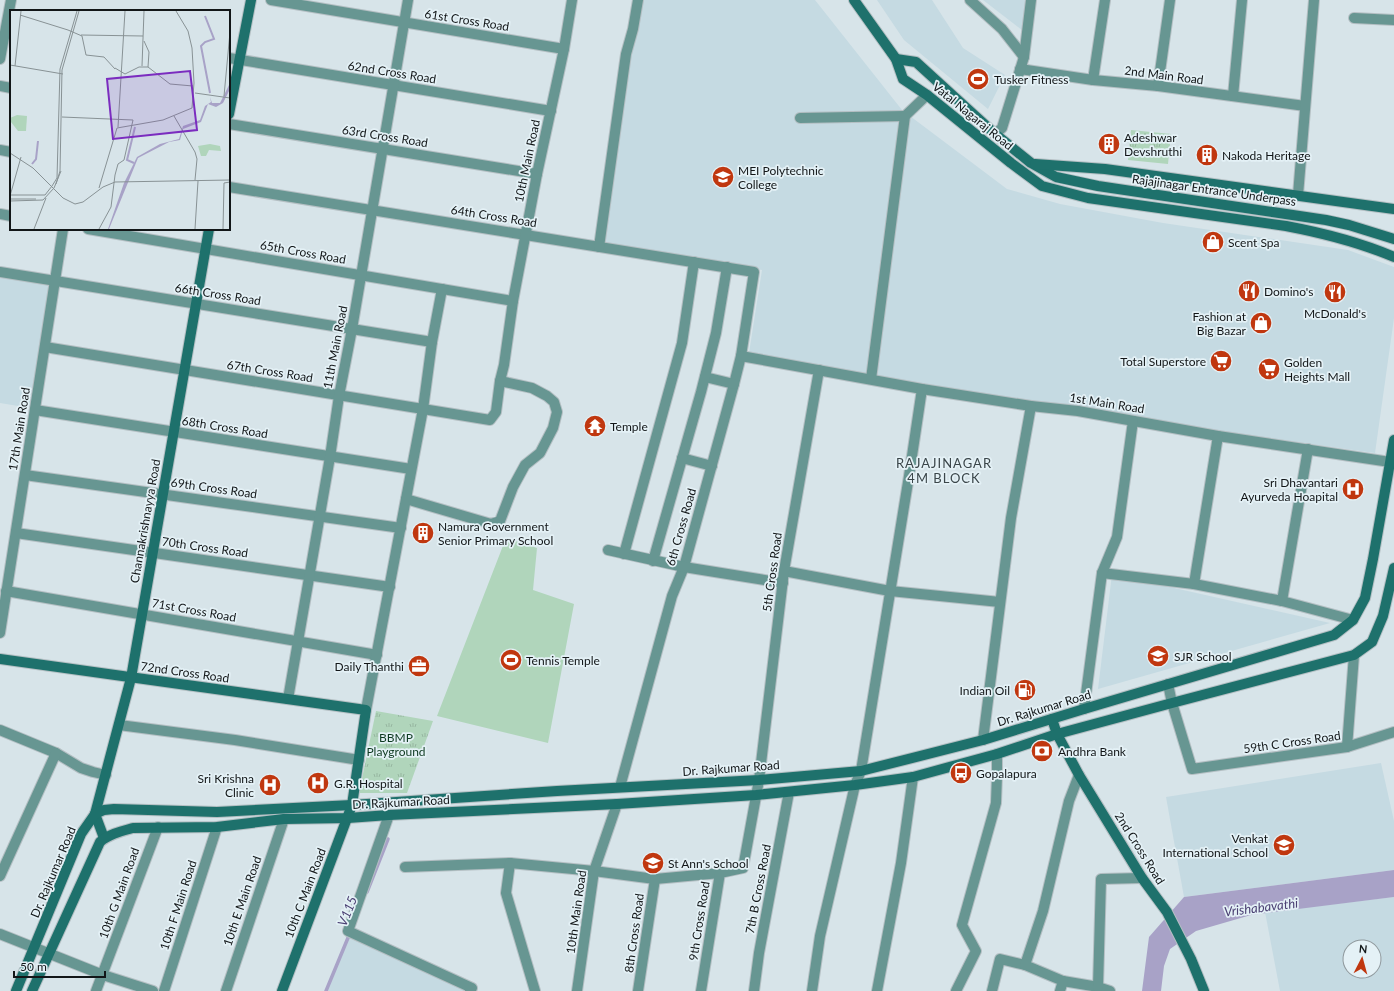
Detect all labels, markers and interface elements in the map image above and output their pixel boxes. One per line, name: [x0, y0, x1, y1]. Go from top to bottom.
street label: 61st Cross Road: [424, 6, 510, 34]
inset map: [10, 10, 230, 230]
street label: 62nd Cross Road: [347, 58, 437, 86]
street label: 2nd Main Road: [1124, 63, 1204, 87]
sports icon: Tusker Fitness: [965, 66, 991, 92]
place label: Tusker Fitness: [994, 72, 1068, 87]
street label: Vatal Nagaraj Road: [930, 79, 1016, 153]
street label: 10th Main Road: [511, 118, 543, 204]
street label: 63rd Cross Road: [341, 122, 429, 150]
place label: Adeshwar Devshruthi: [1124, 130, 1182, 159]
building icon: Adeshwar Devshruthi: [1096, 131, 1122, 157]
building icon: Nakoda Heritage: [1194, 142, 1220, 168]
place label: Nakoda Heritage: [1222, 148, 1311, 163]
place label: MEI Polytechnic College: [738, 163, 824, 192]
school or university icon: MEI Polytechnic College: [710, 164, 736, 190]
street label: Rajajinagar Entrance Underpass: [1131, 171, 1297, 209]
street label: 64th Cross Road: [450, 202, 538, 230]
shop icon: Scent Spa: [1200, 229, 1226, 255]
place label: Scent Spa: [1228, 235, 1280, 250]
street label: 65th Cross Road: [259, 237, 347, 267]
restaurant icon: Domino's: [1236, 278, 1262, 304]
restaurant icon: McDonald's: [1322, 279, 1348, 305]
street label: 66th Cross Road: [174, 280, 262, 308]
place label: Domino's: [1264, 284, 1313, 299]
street label: 11th Main Road: [320, 304, 350, 390]
place label: McDonald's: [1304, 306, 1366, 321]
place label: Fashion at Big Bazar: [1193, 309, 1247, 338]
shop icon: Fashion at Big Bazar: [1248, 310, 1274, 336]
supermarket icon: Total Superstore: [1208, 348, 1234, 374]
place label: Total Superstore: [1120, 354, 1206, 369]
place label: Golden Heights Mall: [1284, 355, 1350, 384]
supermarket icon: Golden Heights Mall: [1256, 356, 1282, 382]
street label: 67th Cross Road: [226, 357, 314, 385]
street label: 17th Main Road: [5, 386, 33, 472]
street label: 1st Main Road: [1068, 390, 1146, 416]
street label: 68th Cross Road: [181, 413, 269, 441]
temple icon: Temple: [582, 413, 608, 439]
place label: Temple: [610, 419, 648, 434]
district label: RAJAJINAGAR 4M BLOCK: [896, 455, 992, 486]
street label: Channakrishnayya Road: [127, 458, 163, 584]
street label: 69th Cross Road: [170, 475, 258, 501]
place label: Sri Dhavantari Ayurveda Hoapital: [1241, 475, 1338, 504]
hospital icon: Sri Dhavantari Ayurveda Hoapital: [1340, 476, 1366, 502]
street label: 6th Cross Road: [663, 486, 699, 568]
place label: Namura Government Senior Primary School: [438, 519, 553, 548]
building icon: Namura Government Senior Primary School: [410, 520, 436, 546]
street label: 5th Cross Road: [759, 531, 785, 613]
street label: 70th Cross Road: [161, 534, 249, 560]
street label: 71st Cross Road: [151, 595, 237, 625]
school or university icon: SJR School: [1145, 643, 1171, 669]
sports icon: Tennis Temple: [498, 647, 524, 673]
place label: SJR School: [1174, 649, 1231, 664]
office icon: Daily Thanthi: [406, 653, 432, 679]
place label: Tennis Temple: [526, 653, 600, 668]
street label: 72nd Cross Road: [140, 658, 230, 686]
place label: Daily Thanthi: [335, 659, 404, 674]
fuel station icon: Indian Oil: [1012, 677, 1038, 703]
place label: Indian Oil: [959, 683, 1010, 698]
street label: Dr. Rajkumar Road: [995, 687, 1093, 729]
street label: 59th C Cross Road: [1242, 728, 1342, 756]
park label: BBMP Playground: [366, 730, 426, 759]
bank icon: Andhra Bank: [1029, 738, 1055, 764]
place label: Andhra Bank: [1058, 744, 1127, 759]
street label: Dr. Rajkumar Road: [682, 757, 780, 779]
bus stop icon: Gopalapura: [948, 760, 974, 786]
place label: Gopalapura: [976, 766, 1037, 781]
hospital icon: G.R. Hospital: [305, 770, 331, 796]
place label: Sri Krishna Clinic: [198, 771, 254, 800]
hospital icon: Sri Krishna Clinic: [257, 772, 283, 798]
place label: G.R. Hospital: [334, 776, 403, 791]
street label: Dr. Rajkumar Road: [352, 792, 450, 812]
street label: 2nd Cross Road: [1112, 809, 1168, 887]
street label: Dr. Rajkumar Road: [27, 824, 79, 920]
place label: Venkat International School: [1162, 831, 1269, 860]
school or university icon: Venkat International School: [1271, 832, 1297, 858]
street label: 7th B Cross Road: [742, 843, 774, 935]
street label: 10th G Main Road: [96, 845, 142, 941]
street label: 10th C Main Road: [281, 846, 329, 940]
school or university icon: St Ann's School: [640, 850, 666, 876]
street label: 10th E Main Road: [220, 854, 264, 948]
place label: St Ann's School: [668, 856, 749, 871]
street label: 10th F Main Road: [156, 858, 200, 952]
street label: 10th Main Road: [563, 869, 589, 955]
street label: 9th Cross Road: [685, 880, 713, 962]
street label: 8th Cross Road: [621, 892, 647, 974]
water label: V115: [334, 894, 360, 928]
water label: Vrishabavathi: [1223, 895, 1299, 919]
north arrow: [1342, 939, 1382, 979]
text: N: [1358, 942, 1368, 955]
scale bar: [14, 953, 105, 979]
text: 50 m: [20, 959, 47, 974]

